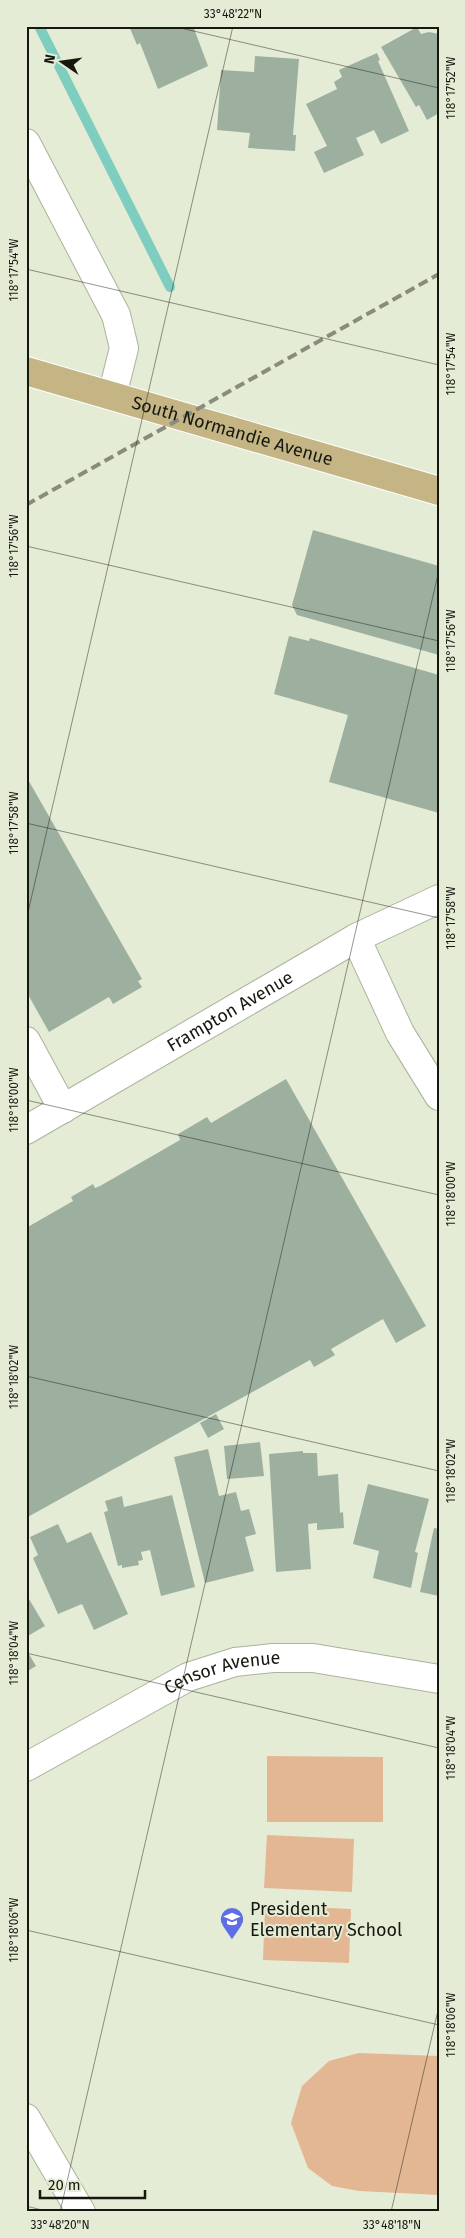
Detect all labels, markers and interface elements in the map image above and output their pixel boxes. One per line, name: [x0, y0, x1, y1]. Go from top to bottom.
text: 33°48'22"N: [204, 7, 262, 21]
north arrow: [38, 38, 88, 88]
text: N: [40, 53, 59, 66]
text: 118°17'52"W: [444, 56, 458, 119]
text: 118°17'54"W: [7, 238, 21, 301]
text: 118°17'54"W: [444, 332, 458, 395]
street label: South Normandie Avenue: [129, 391, 336, 471]
text: 118°17'56"W: [7, 514, 21, 578]
text: 118°17'56"W: [444, 609, 458, 673]
text: 118°17'58"W: [7, 791, 21, 855]
text: 118°17'58"W: [444, 886, 458, 950]
street label: Frampton Avenue: [163, 966, 297, 1057]
text: 118°18'00"W: [7, 1067, 21, 1133]
text: 118°18'00"W: [444, 1161, 458, 1227]
text: 118°18'02"W: [7, 1345, 21, 1409]
text: 118°18'02"W: [444, 1439, 458, 1503]
text: 118°18'04"W: [7, 1621, 21, 1685]
street label: Censor Avenue: [160, 1647, 280, 1699]
text: 118°18'04"W: [444, 1716, 458, 1780]
text: 118°18'06"W: [7, 1898, 21, 1962]
place label: President Elementary School: [250, 1898, 402, 1941]
school or university icon: President Elementary School: [219, 1906, 245, 1940]
text: 118°18'06"W: [444, 1993, 458, 2057]
scale bar: [40, 2168, 145, 2200]
text: 20 m: [48, 2176, 81, 2194]
text: 33°48'20"N: [30, 2218, 90, 2232]
text: 33°48'18"N: [363, 2218, 421, 2232]

